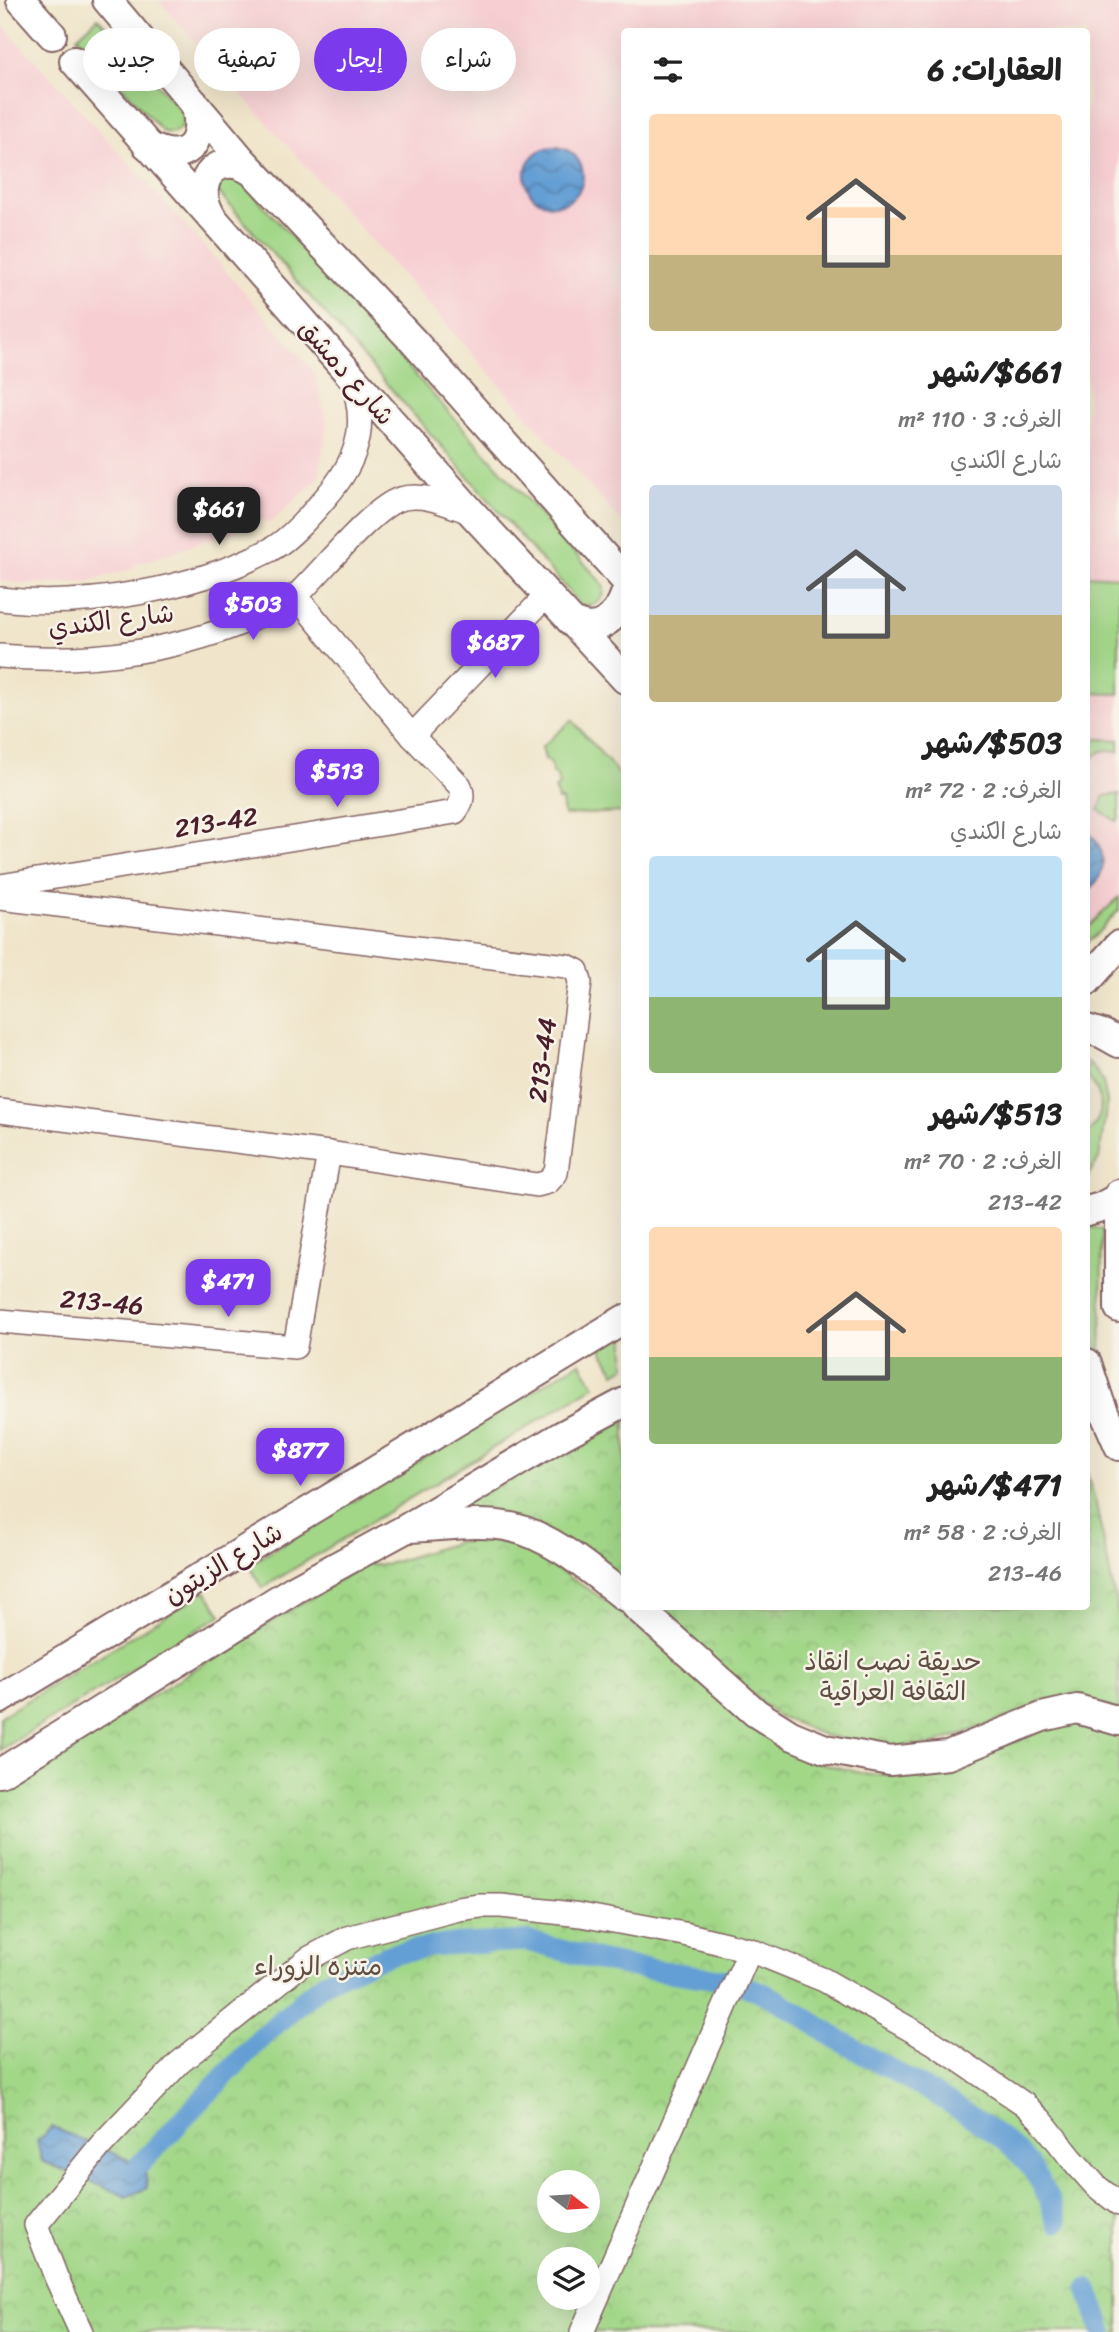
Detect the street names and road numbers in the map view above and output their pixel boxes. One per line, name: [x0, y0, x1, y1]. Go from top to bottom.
street label: شارع دمشق: [287, 308, 407, 436]
street label: شارع الكندي: [45, 589, 177, 651]
street label: 213-42: [171, 793, 261, 851]
street label: 213-44: [514, 1015, 570, 1105]
street label: 213-46: [58, 1275, 146, 1329]
street label: شارع الزيتون: [154, 1509, 292, 1617]

